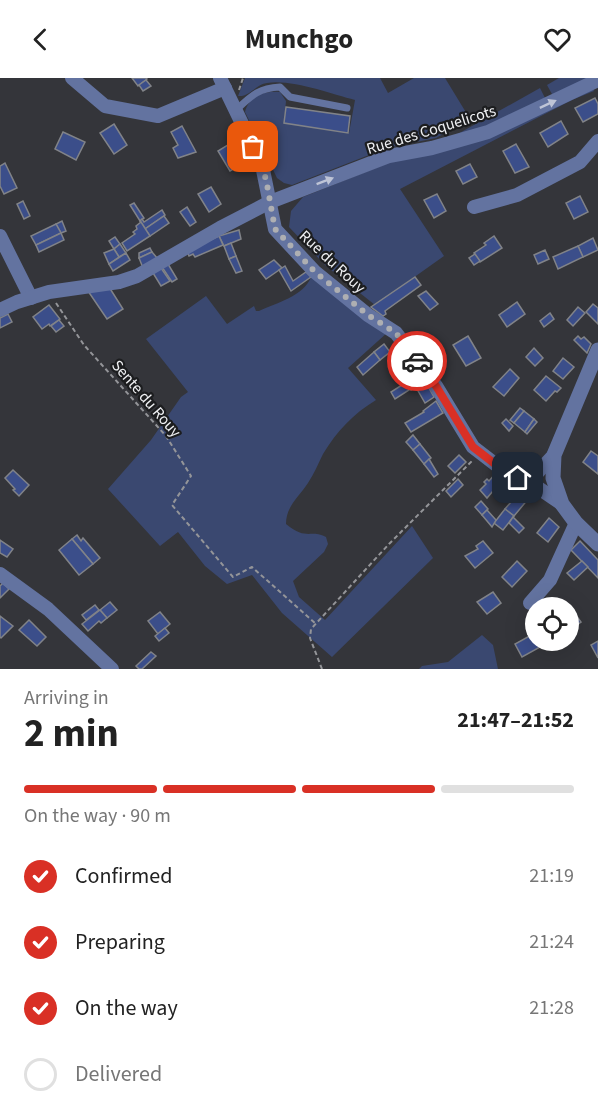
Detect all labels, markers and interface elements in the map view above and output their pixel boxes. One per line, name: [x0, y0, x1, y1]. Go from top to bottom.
text: Munchgo: [245, 20, 353, 59]
icon: back: [24, 23, 57, 56]
icon: heart: [541, 23, 574, 56]
street label: Rue des Coquelicots: [364, 100, 499, 160]
one-way arrow: [539, 100, 556, 109]
pin: [227, 121, 278, 172]
icon: bag: [236, 130, 269, 163]
one-way arrow: [316, 176, 334, 186]
street label: Rue du Rouy: [294, 225, 371, 299]
courier: [387, 331, 447, 391]
icon: car: [401, 345, 434, 378]
street label: Sente du Rouy: [106, 355, 186, 443]
pin: [492, 452, 543, 503]
icon: home: [501, 461, 534, 494]
map controls: [525, 597, 579, 651]
button: locate: [525, 597, 579, 651]
text: Arriving in: [24, 684, 109, 712]
text: 21:47–21:52: [457, 704, 574, 736]
text: 2 min: [24, 706, 119, 762]
text: On the way · 90 m: [24, 802, 171, 830]
icon: check: [24, 860, 57, 893]
text: Confirmed: [75, 860, 172, 892]
text: 21:19: [529, 862, 574, 890]
icon: check: [24, 926, 57, 959]
text: Preparing: [75, 926, 165, 958]
text: 21:24: [529, 928, 574, 956]
icon: check: [24, 992, 57, 1025]
text: On the way: [75, 992, 178, 1024]
text: 21:28: [529, 994, 574, 1022]
text: Delivered: [75, 1058, 162, 1090]

